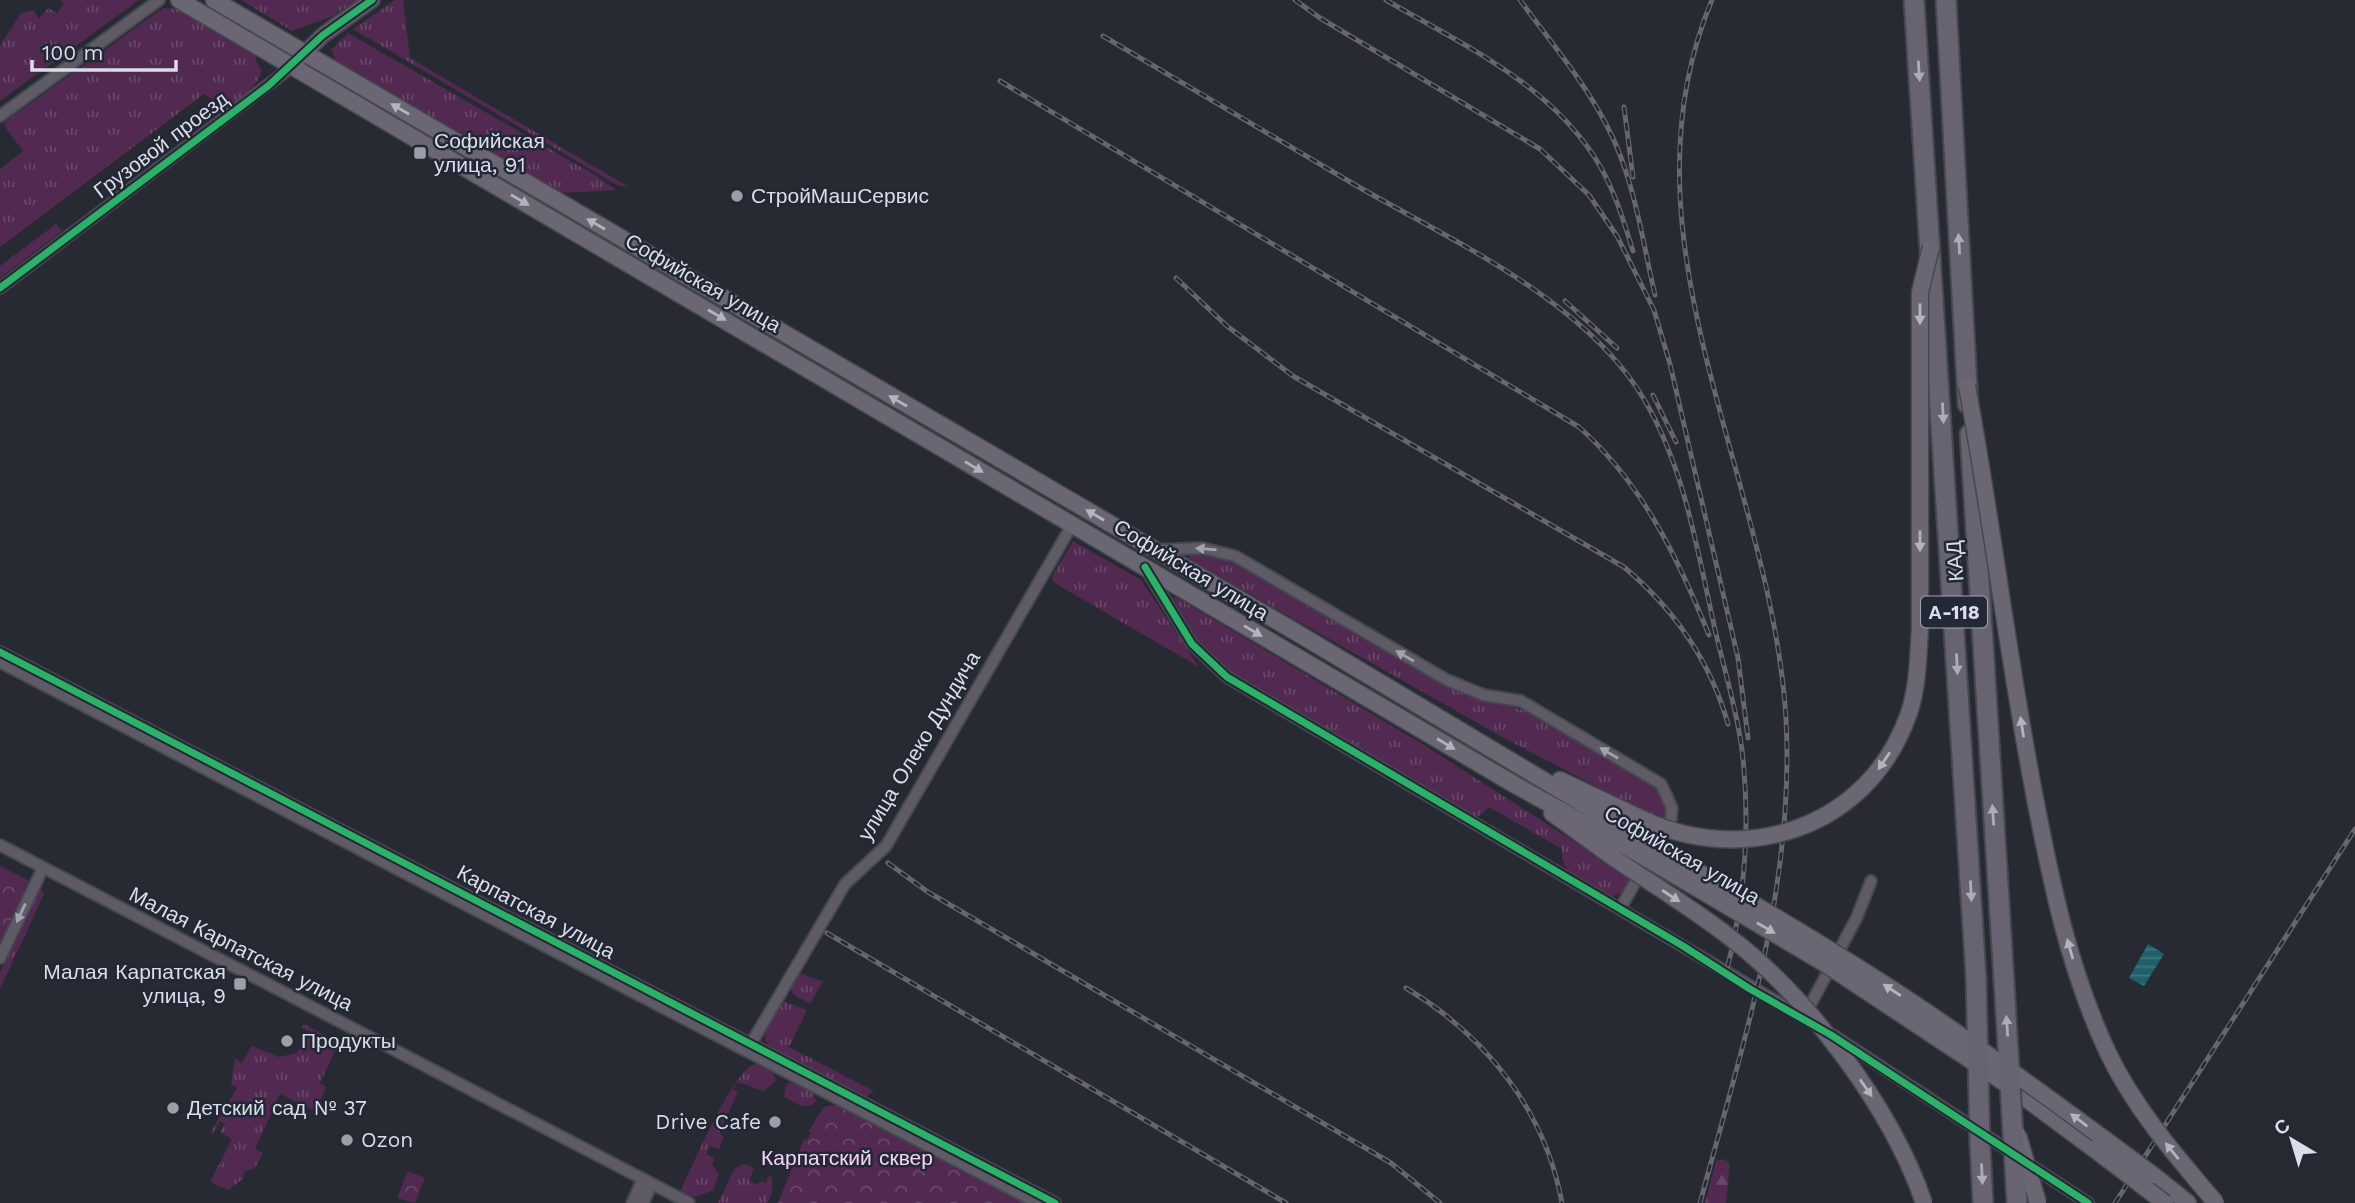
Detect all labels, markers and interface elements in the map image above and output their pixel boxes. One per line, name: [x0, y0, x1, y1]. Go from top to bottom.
scale bar: [32, 28, 175, 72]
text: 100 m: [42, 40, 104, 65]
one-way arrow: [1914, 60, 1925, 82]
street label: Грузовой проезд: [88, 86, 233, 203]
one-way arrow: [390, 103, 409, 115]
place label: Софийская улица, 91: [434, 128, 545, 177]
marker: Софийская улица, 91: [412, 145, 428, 161]
place label: СтройМашСервис: [751, 183, 929, 208]
marker: СтройМашСервис: [729, 188, 745, 204]
one-way arrow: [511, 194, 530, 207]
one-way arrow: [586, 218, 606, 230]
street label: Софийская улица: [621, 228, 786, 337]
one-way arrow: [1954, 233, 1965, 255]
one-way arrow: [1914, 303, 1926, 325]
one-way arrow: [707, 309, 726, 322]
one-way arrow: [889, 395, 908, 407]
one-way arrow: [1937, 402, 1948, 424]
one-way arrow: [964, 460, 984, 472]
one-way arrow: [1085, 509, 1104, 522]
street label: Софийская улица: [1110, 514, 1273, 626]
one-way arrow: [1914, 530, 1926, 552]
street label: КАД: [1941, 540, 1968, 582]
one-way arrow: [1195, 543, 1217, 554]
road number: А-118: [1921, 596, 1987, 628]
one-way arrow: [1244, 625, 1263, 637]
street label: улица Олеко Дундича: [852, 646, 985, 845]
one-way arrow: [1396, 650, 1415, 662]
one-way arrow: [1952, 653, 1963, 675]
one-way arrow: [2016, 716, 2027, 738]
one-way arrow: [1436, 738, 1456, 750]
one-way arrow: [1599, 746, 1618, 759]
one-way arrow: [1877, 752, 1891, 770]
street label: Софийская улица: [1600, 800, 1765, 909]
one-way arrow: [1988, 803, 1999, 825]
street label: Карпатская улица: [453, 859, 620, 964]
one-way arrow: [1966, 880, 1977, 902]
street label: Малая Карпатская улица: [125, 881, 357, 1016]
one-way arrow: [1661, 889, 1680, 902]
one-way arrow: [16, 903, 27, 923]
one-way arrow: [1756, 922, 1775, 935]
one-way arrow: [2064, 939, 2074, 960]
place label: Малая Карпатская улица, 9: [43, 959, 226, 1008]
marker: Малая Карпатская улица, 9: [232, 976, 248, 992]
one-way arrow: [1883, 983, 1902, 996]
one-way arrow: [2001, 1014, 2012, 1036]
place label: Продукты: [301, 1028, 396, 1053]
marker: Продукты: [279, 1033, 295, 1049]
one-way arrow: [1859, 1079, 1873, 1097]
place label: Детский сад № 37: [187, 1095, 367, 1120]
marker: Детский сад № 37: [165, 1100, 181, 1116]
north arrow: [2257, 1105, 2327, 1175]
place label: Drive Cafe: [655, 1109, 761, 1134]
one-way arrow: [2070, 1113, 2088, 1127]
marker: Drive Cafe: [767, 1114, 783, 1130]
text: С: [2269, 1114, 2295, 1140]
place label: Ozon: [361, 1127, 413, 1152]
marker: Ozon: [339, 1132, 355, 1148]
one-way arrow: [2165, 1142, 2180, 1159]
park label: Карпатский сквер: [761, 1145, 933, 1170]
one-way arrow: [1977, 1163, 1988, 1185]

